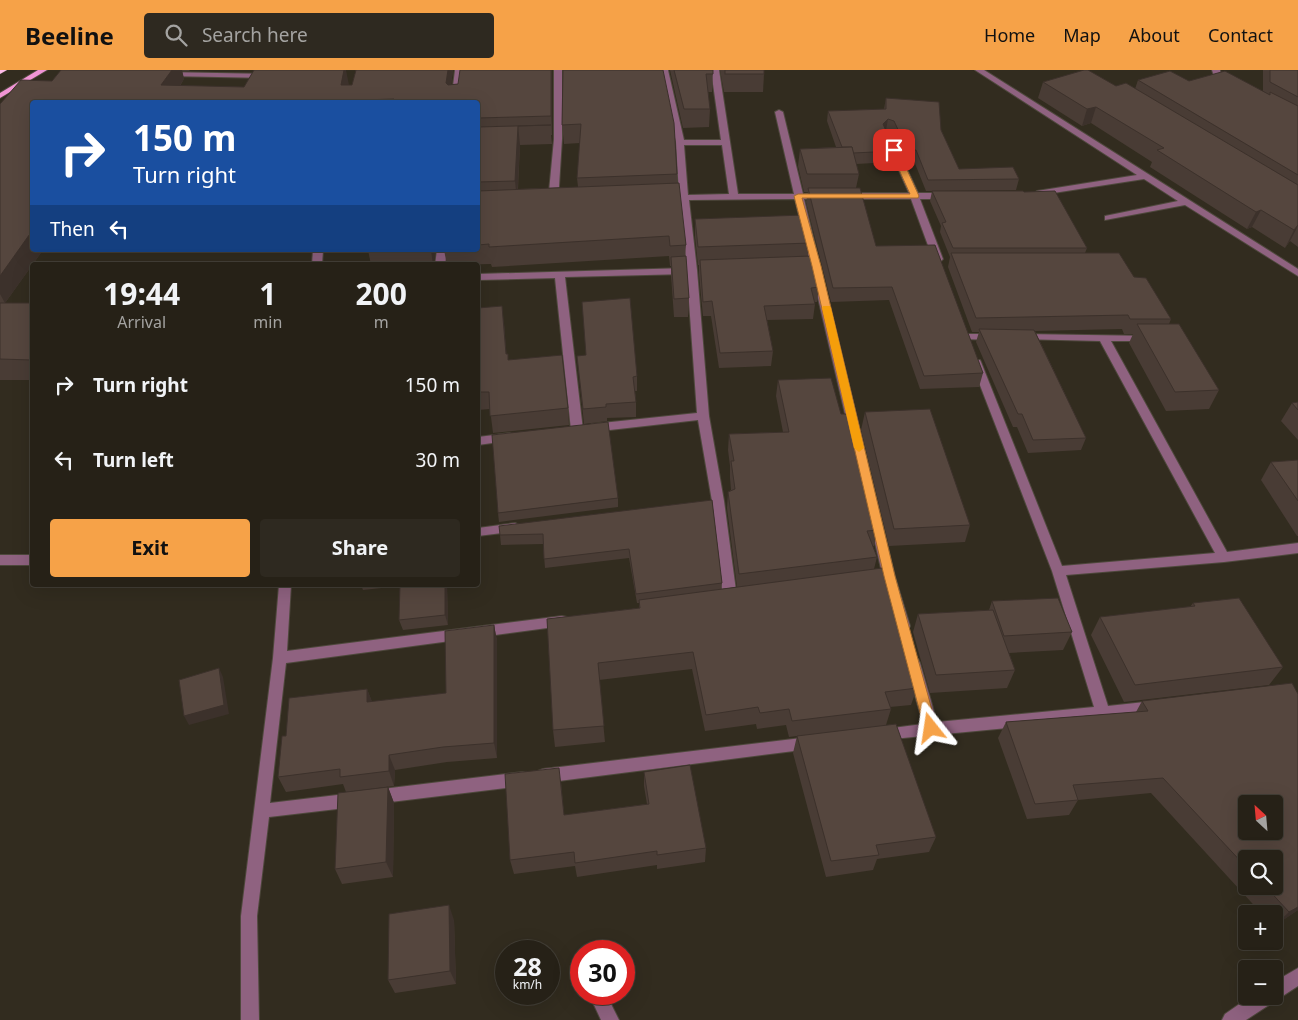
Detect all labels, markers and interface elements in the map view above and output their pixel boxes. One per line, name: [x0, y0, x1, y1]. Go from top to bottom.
search box: [144, 13, 494, 58]
text: Beeline: [25, 19, 114, 52]
icon: search: [162, 21, 190, 49]
text: Search here: [202, 22, 308, 48]
text: Home: [984, 23, 1035, 47]
text: Map: [1063, 23, 1101, 47]
text: About: [1129, 23, 1180, 47]
text: Contact: [1208, 23, 1273, 47]
text: 150 m: [133, 114, 236, 161]
icon: right: [50, 120, 115, 185]
pin: [873, 129, 915, 171]
icon: arrive: [880, 136, 908, 164]
text: Turn right: [133, 159, 236, 189]
icon: left: [105, 215, 133, 243]
text: Then: [50, 216, 95, 242]
text: 19:44: [103, 273, 180, 314]
text: 1: [259, 273, 276, 314]
text: 200: [355, 273, 407, 314]
text: Arrival: [117, 311, 166, 333]
text: min: [253, 311, 282, 333]
text: m: [374, 311, 389, 333]
icon: right: [50, 371, 78, 399]
text: Turn right: [93, 372, 188, 398]
text: 150 m: [405, 372, 460, 398]
icon: left: [50, 446, 78, 474]
text: Turn left: [93, 447, 174, 473]
text: 30 m: [416, 447, 460, 473]
button: Exit: [50, 519, 250, 577]
button: Share: [260, 519, 460, 577]
position arrow: [904, 701, 956, 753]
north arrow: [1238, 795, 1282, 840]
map controls: [1238, 795, 1283, 1005]
button: search: [1238, 850, 1283, 895]
button: +: [1238, 905, 1283, 950]
speed limit sign: 30: [570, 940, 635, 1005]
text: 28: [513, 949, 542, 983]
button: −: [1238, 960, 1283, 1005]
text: km/h: [513, 976, 542, 993]

